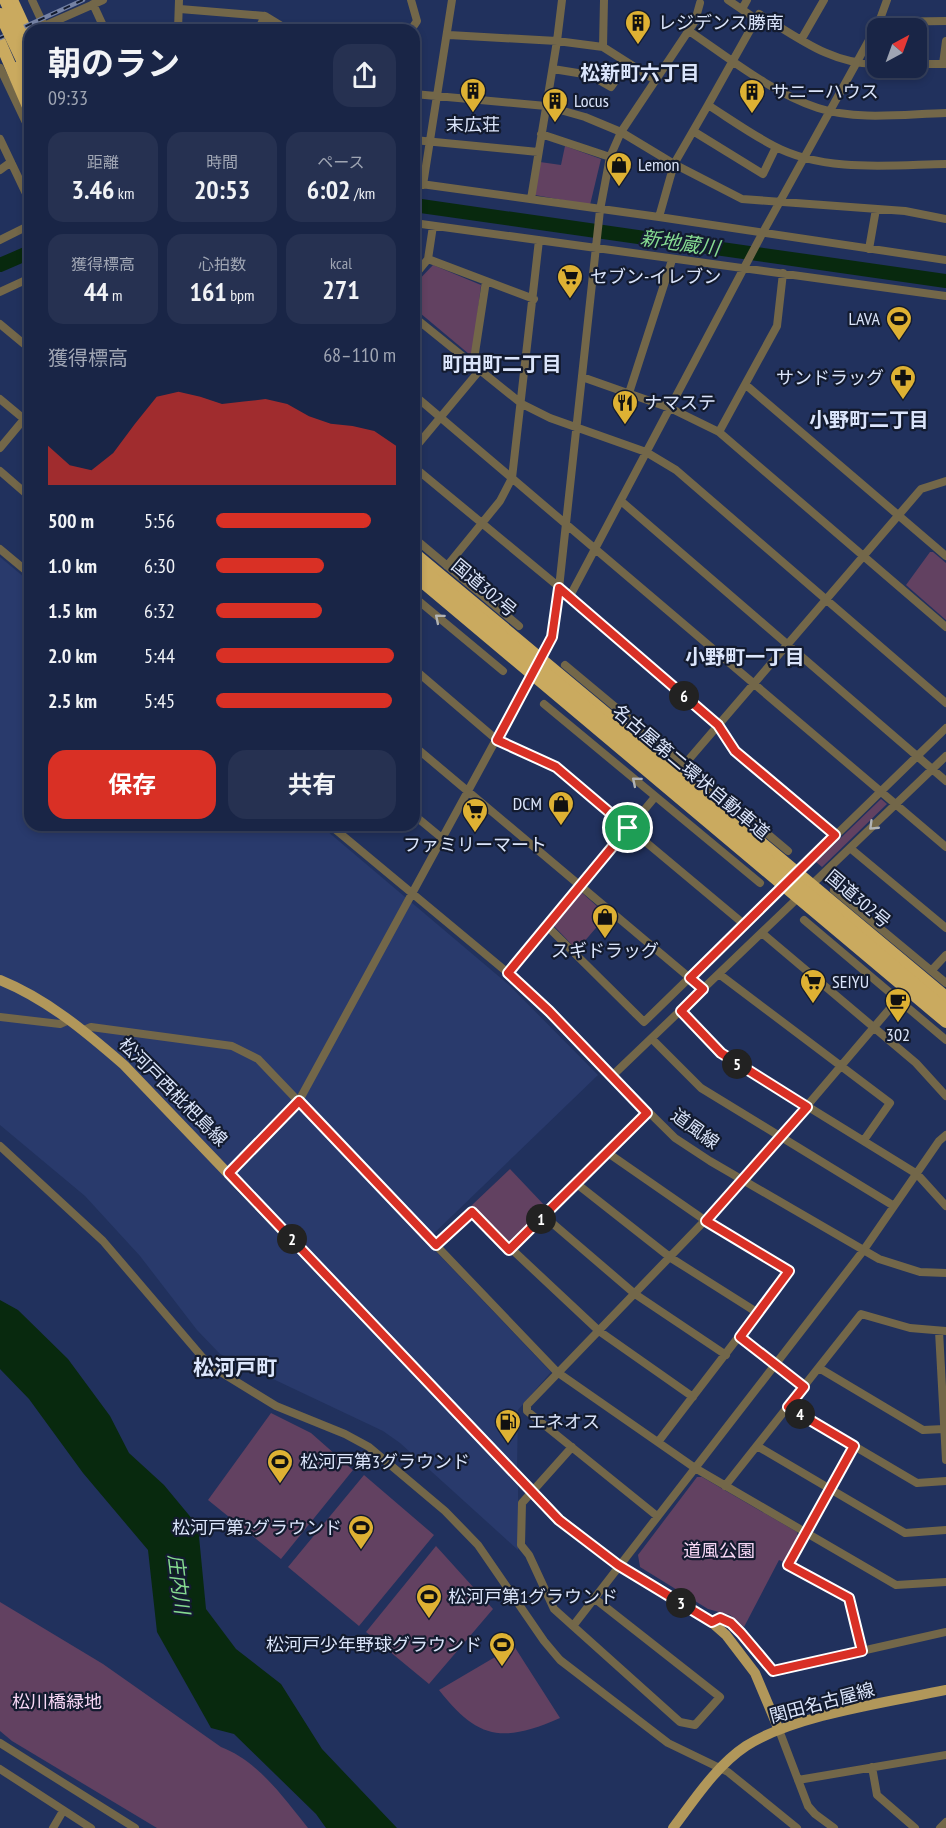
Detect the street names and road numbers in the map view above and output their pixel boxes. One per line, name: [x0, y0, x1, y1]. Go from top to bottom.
street label: 国道302号: [447, 554, 522, 622]
street label: 名古屋第二環状自動車道: [608, 699, 775, 844]
street label: 国道302号: [821, 865, 896, 933]
street label: 松河戸西枇杷島線: [114, 1033, 232, 1151]
street label: 道風線: [667, 1103, 724, 1154]
street label: 関田名古屋線: [767, 1677, 877, 1728]

